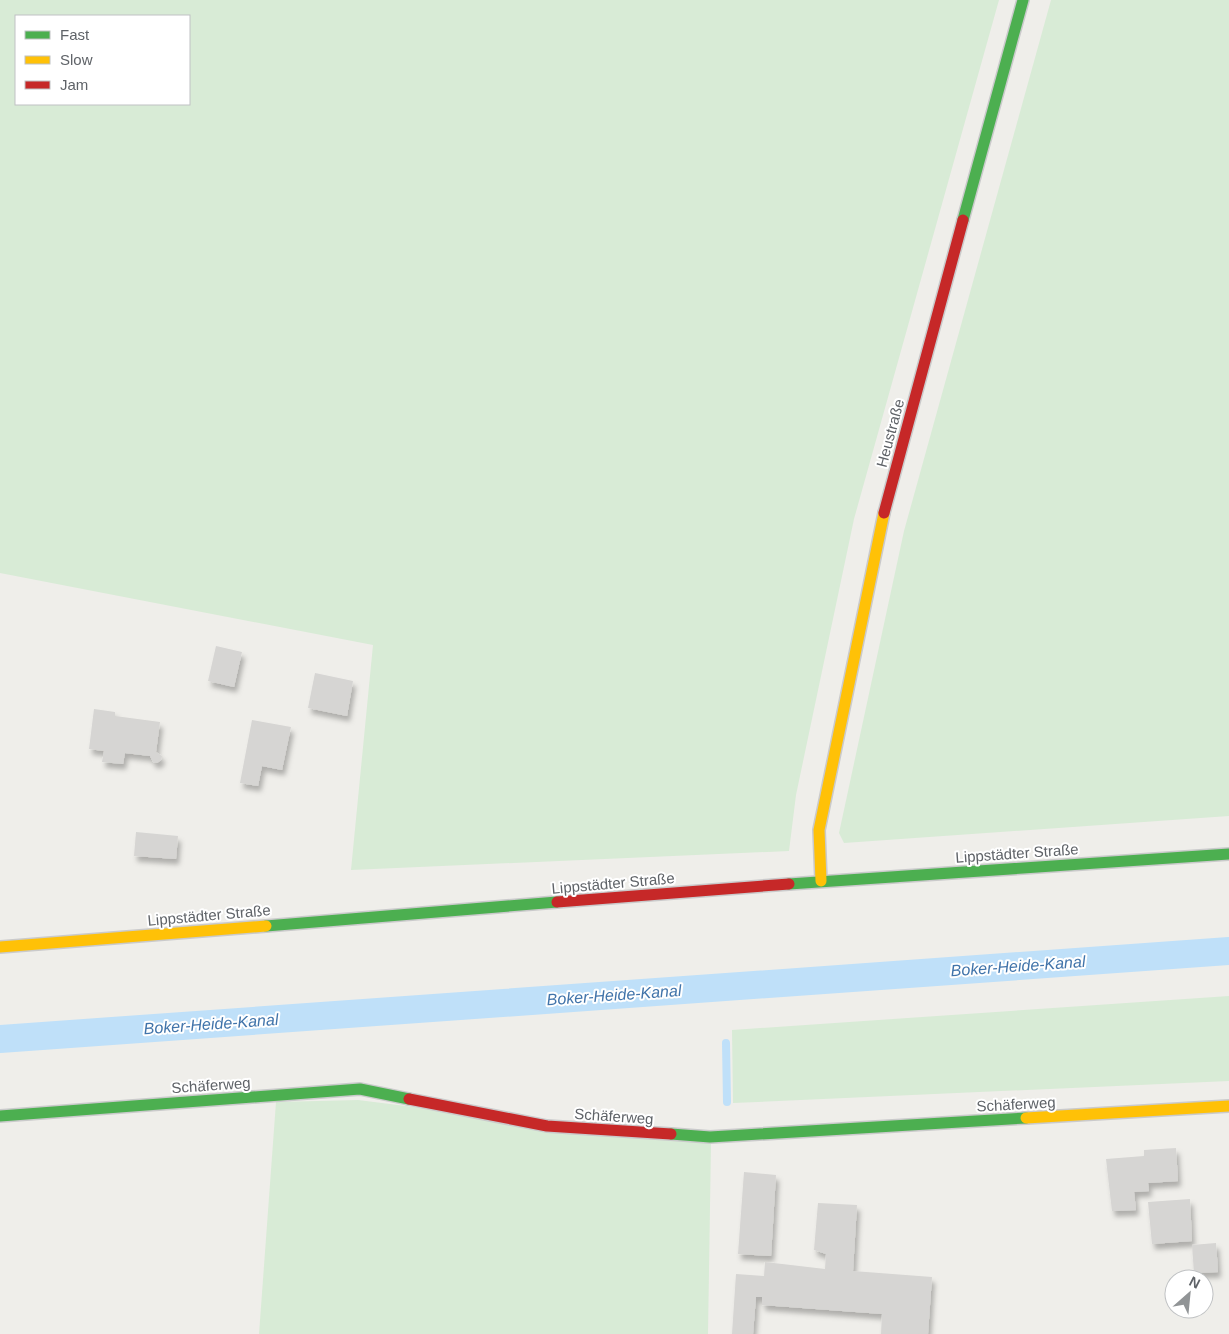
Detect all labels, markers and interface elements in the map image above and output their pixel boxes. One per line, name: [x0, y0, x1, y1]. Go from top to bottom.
legend: [15, 15, 190, 105]
text: Fast: [60, 26, 90, 43]
text: Slow: [60, 51, 93, 68]
text: Jam: [60, 76, 88, 93]
street label: Heustraße: [873, 397, 907, 469]
street label: Lippstädter Straße: [955, 840, 1079, 866]
street label: Lippstädter Straße: [551, 869, 675, 897]
street label: Lippstädter Straße: [147, 901, 271, 929]
water label: Boker-Heide-Kanal: [950, 953, 1086, 979]
water label: Boker-Heide-Kanal: [546, 982, 682, 1008]
water label: Boker-Heide-Kanal: [143, 1011, 279, 1037]
street label: Schäferweg: [171, 1074, 251, 1096]
street label: Schäferweg: [976, 1093, 1056, 1115]
street label: Schäferweg: [574, 1105, 654, 1127]
north arrow: [1164, 1269, 1214, 1319]
text: N: [1187, 1273, 1203, 1292]

